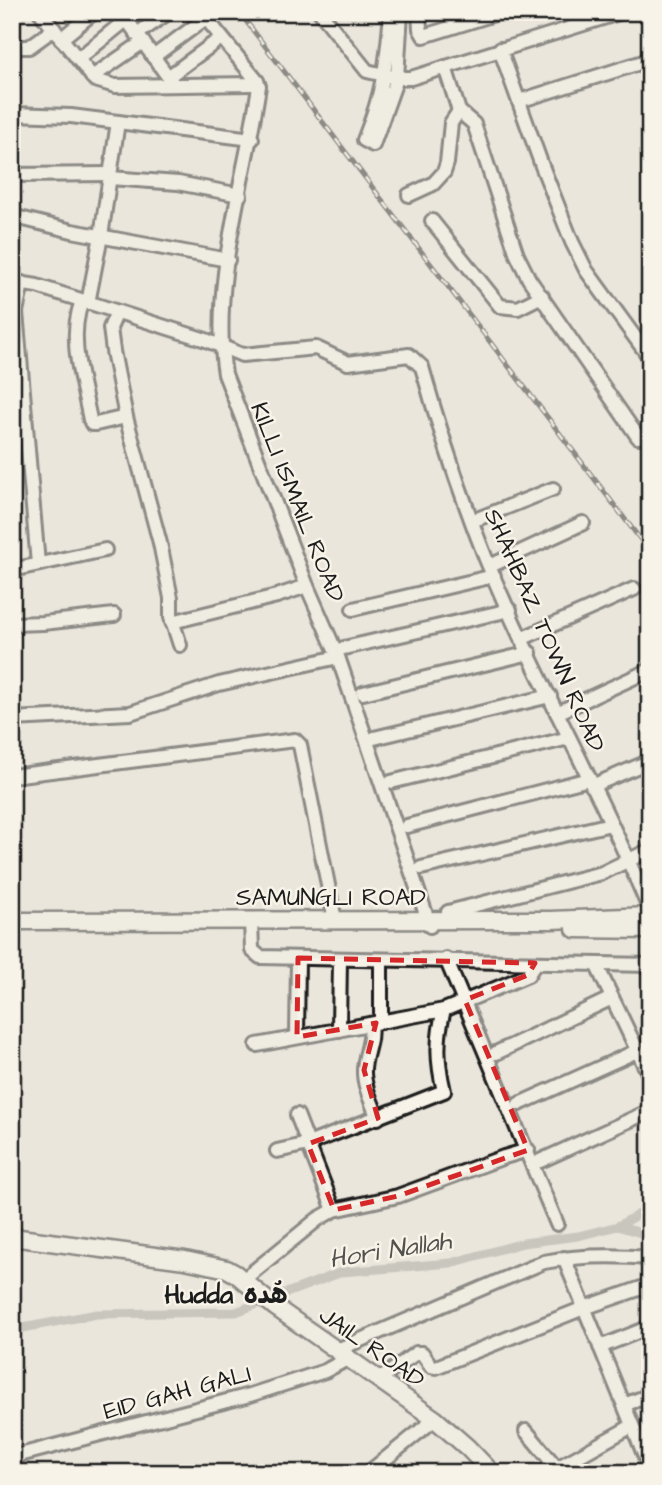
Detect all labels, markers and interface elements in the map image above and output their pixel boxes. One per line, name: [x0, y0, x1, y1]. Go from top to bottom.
street label: KILLI ISMAIL ROAD: [241, 397, 353, 607]
street label: SHAHBAZ TOWN ROAD: [475, 503, 613, 758]
street label: SAMUNGLI ROAD: [236, 881, 426, 915]
water label: Hori Nallah: [327, 1222, 455, 1277]
district label: Hudda ھُدہ: [164, 1277, 288, 1313]
street label: JAIL ROAD: [312, 1299, 431, 1397]
street label: EID GAH GALI: [100, 1357, 255, 1429]

